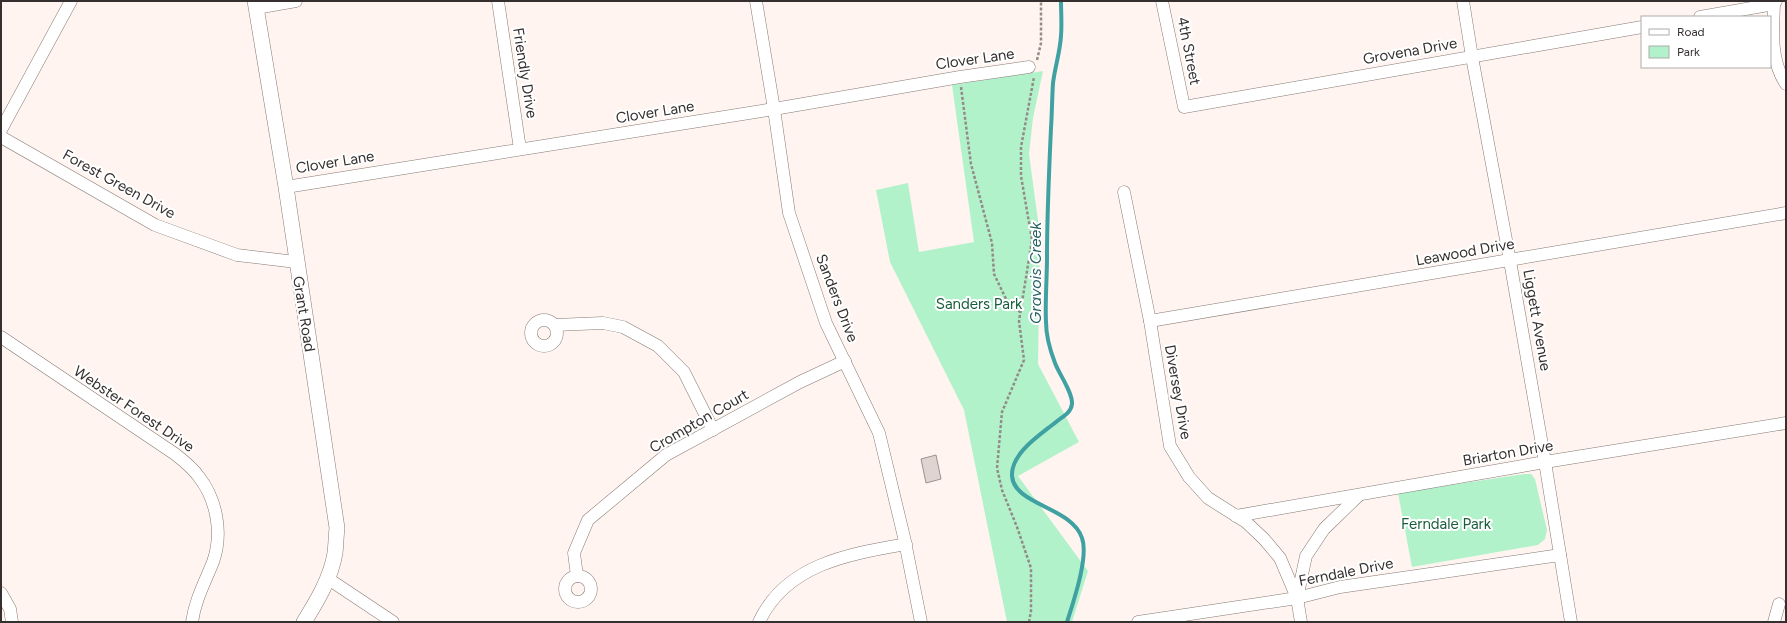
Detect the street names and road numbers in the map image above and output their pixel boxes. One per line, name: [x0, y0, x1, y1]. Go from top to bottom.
street label: 4th Street: [1174, 15, 1204, 87]
street label: Friendly Drive: [509, 26, 541, 120]
street label: Grovena Drive: [1362, 34, 1458, 68]
street label: Clover Lane: [935, 45, 1015, 73]
street label: Clover Lane: [614, 97, 696, 127]
street label: Forest Green Drive: [60, 146, 178, 222]
street label: Clover Lane: [294, 147, 376, 177]
street label: Leawood Drive: [1414, 234, 1516, 270]
street label: Sanders Drive: [812, 252, 862, 344]
street label: Liggett Avenue: [1519, 268, 1555, 372]
street label: Grant Road: [289, 275, 319, 353]
street label: Diversey Drive: [1161, 343, 1195, 441]
street label: Webster Forest Drive: [70, 362, 198, 456]
street label: Crompton Court: [646, 385, 752, 457]
street label: Briarton Drive: [1461, 436, 1555, 470]
street label: Ferndale Drive: [1297, 554, 1395, 590]

